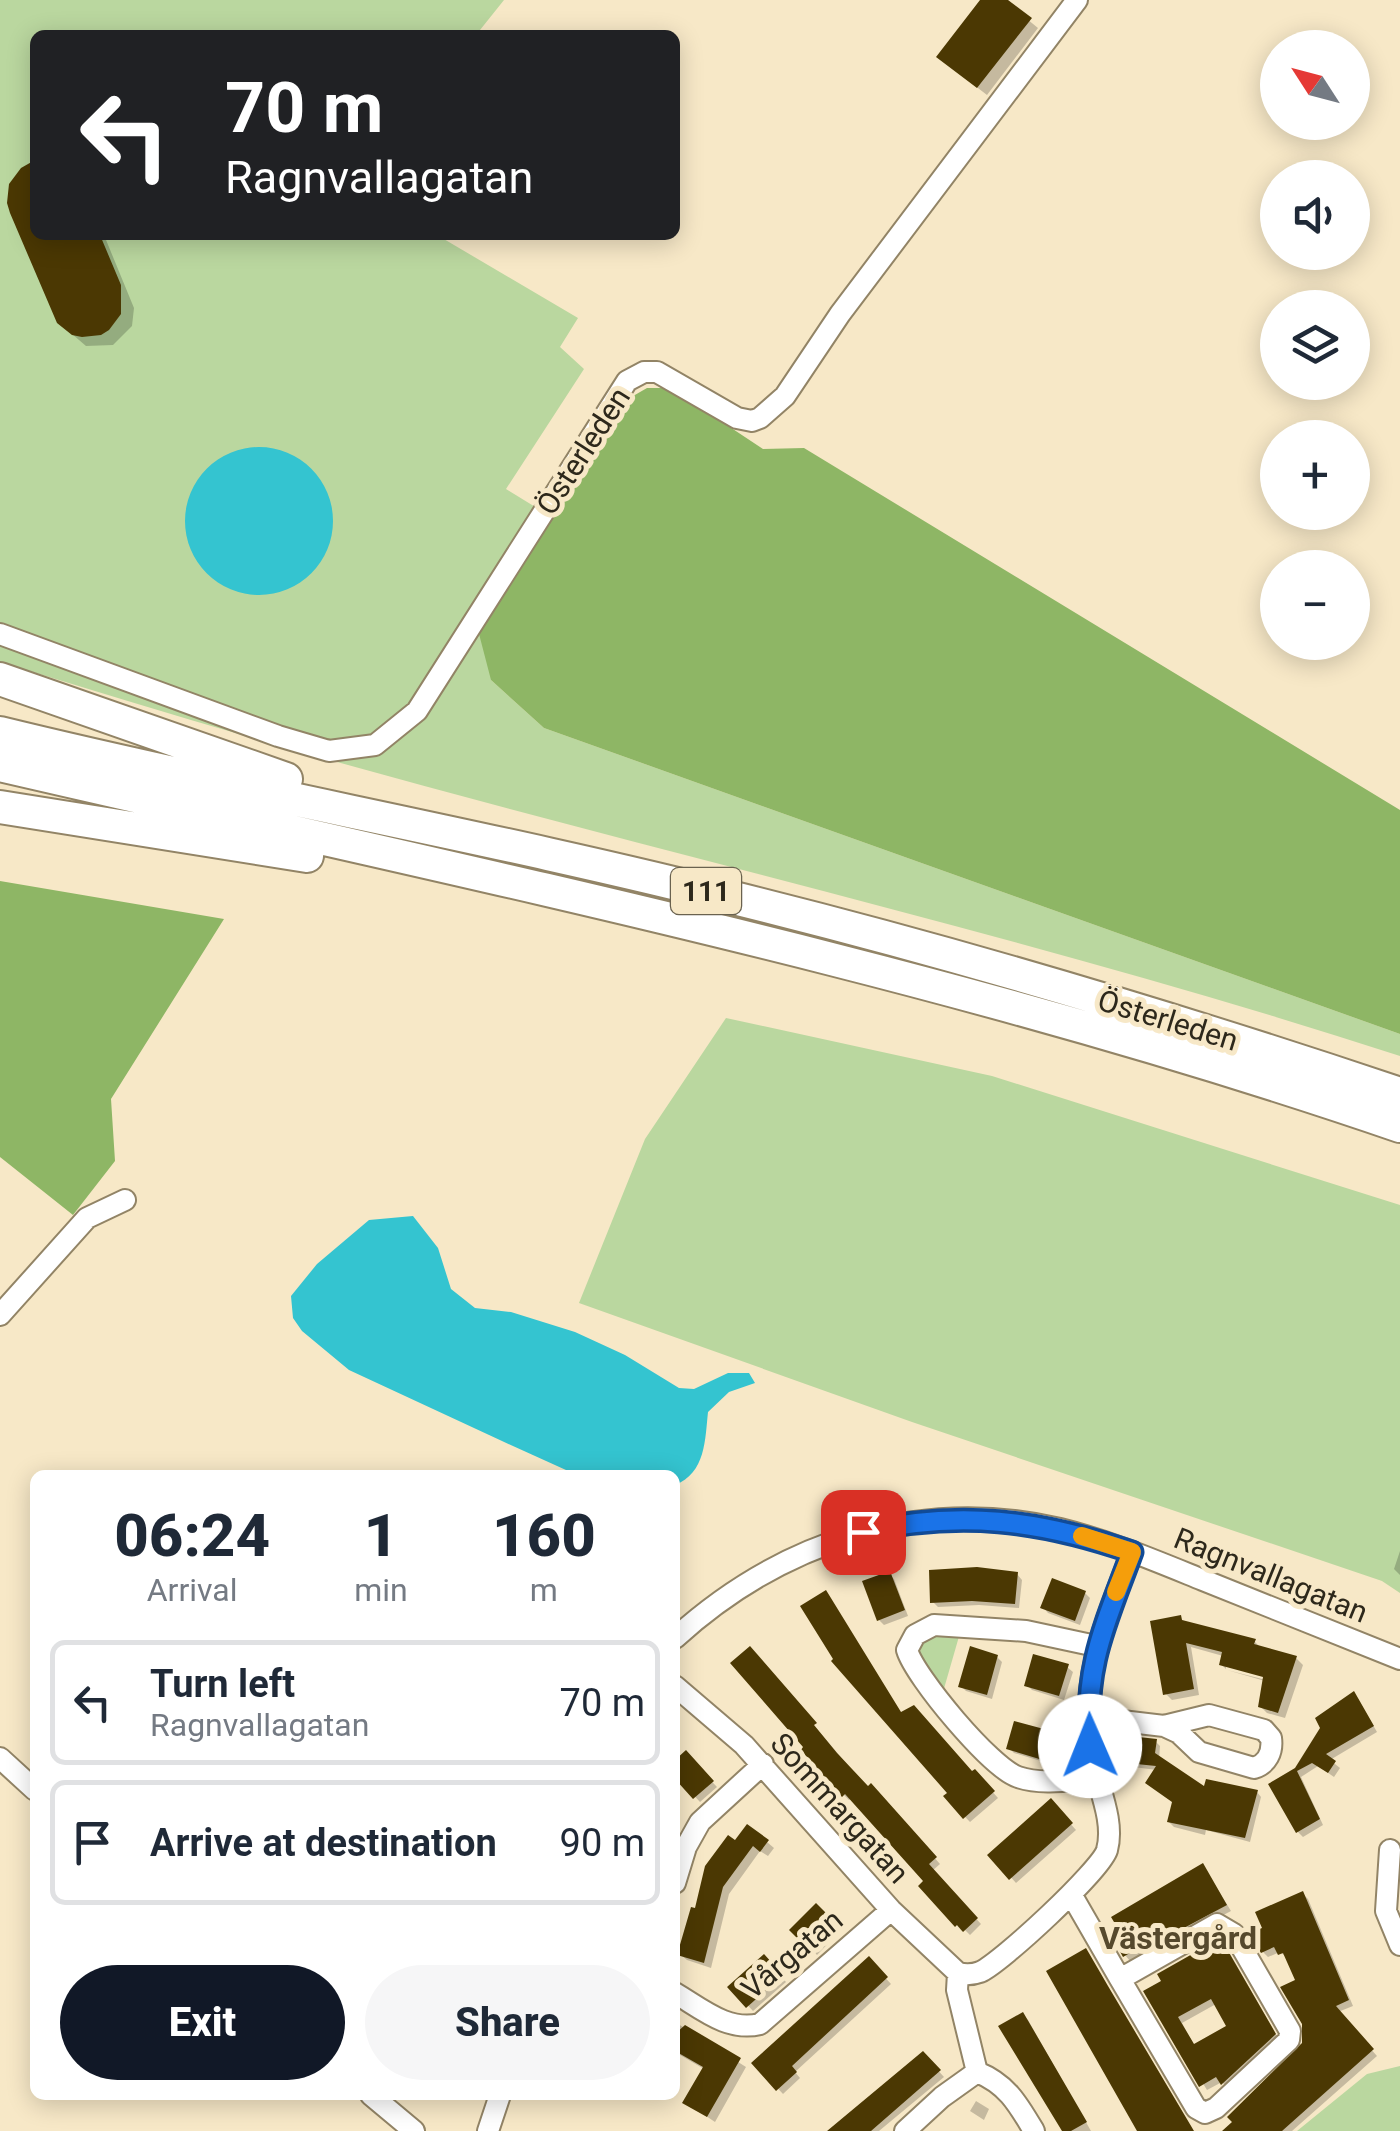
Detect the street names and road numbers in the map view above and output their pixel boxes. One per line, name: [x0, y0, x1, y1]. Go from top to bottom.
street label: Österleden: [529, 381, 637, 521]
road number: 111: [671, 868, 741, 914]
street label: Österleden: [1094, 982, 1242, 1058]
street label: Ragnvallagatan: [1169, 1520, 1373, 1630]
street label: Sommargatan: [764, 1726, 916, 1890]
street label: Vårgatan: [735, 1902, 849, 2006]

